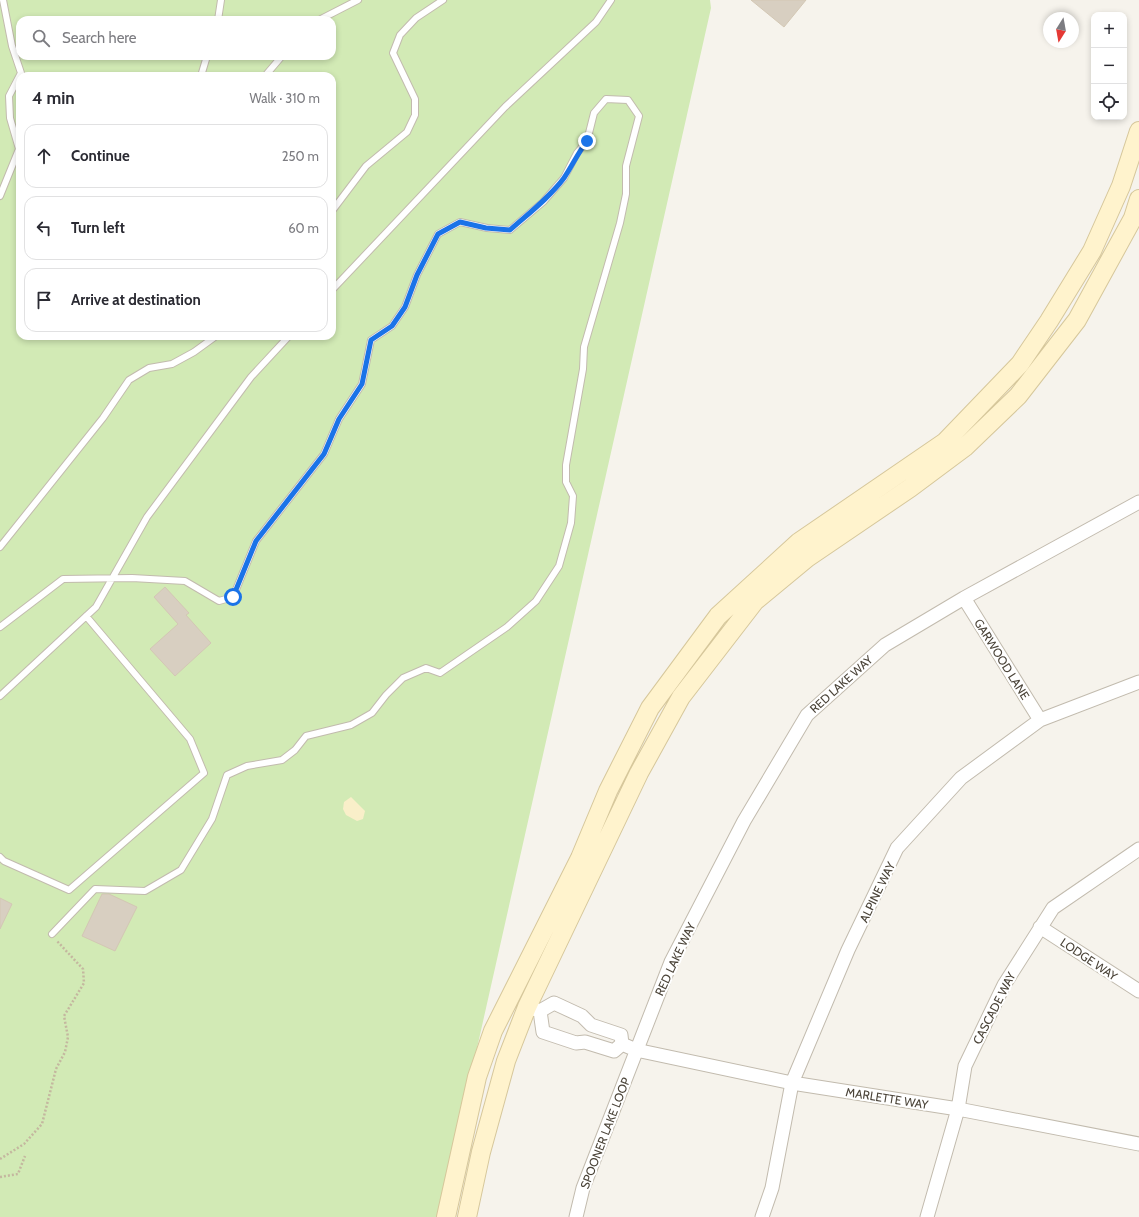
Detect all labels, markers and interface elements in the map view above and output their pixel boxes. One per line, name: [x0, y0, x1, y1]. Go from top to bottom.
north arrow: [1043, 12, 1079, 48]
map controls: [1091, 12, 1127, 120]
button: +: [1091, 12, 1127, 48]
search box: [16, 16, 336, 60]
icon: search: [30, 27, 52, 49]
text: Search here: [62, 29, 137, 47]
button: −: [1091, 48, 1127, 84]
button: locate: [1091, 84, 1127, 120]
text: 4 min: [32, 88, 75, 108]
text: Walk · 310 m: [249, 90, 320, 106]
route end: [578, 132, 596, 150]
icon: ahead: [33, 145, 55, 167]
text: Continue: [71, 147, 130, 165]
text: 250 m: [282, 148, 319, 164]
icon: left: [33, 217, 55, 239]
text: Turn left: [71, 219, 125, 237]
text: 60 m: [288, 220, 319, 236]
icon: arrive: [33, 289, 55, 311]
text: Arrive at destination: [71, 291, 201, 309]
route start: [224, 588, 242, 606]
street label: GARWOOD LANE: [971, 616, 1033, 702]
street label: RED LAKE WAY: [807, 652, 876, 716]
street label: ALPINE WAY: [856, 859, 898, 925]
street label: RED LAKE WAY: [651, 920, 699, 998]
street label: LODGE WAY: [1058, 934, 1120, 984]
street label: CASCADE WAY: [969, 969, 1019, 1047]
street label: SPOONER LAKE LOOP: [577, 1075, 633, 1191]
street label: MARLETTE WAY: [845, 1084, 930, 1112]

